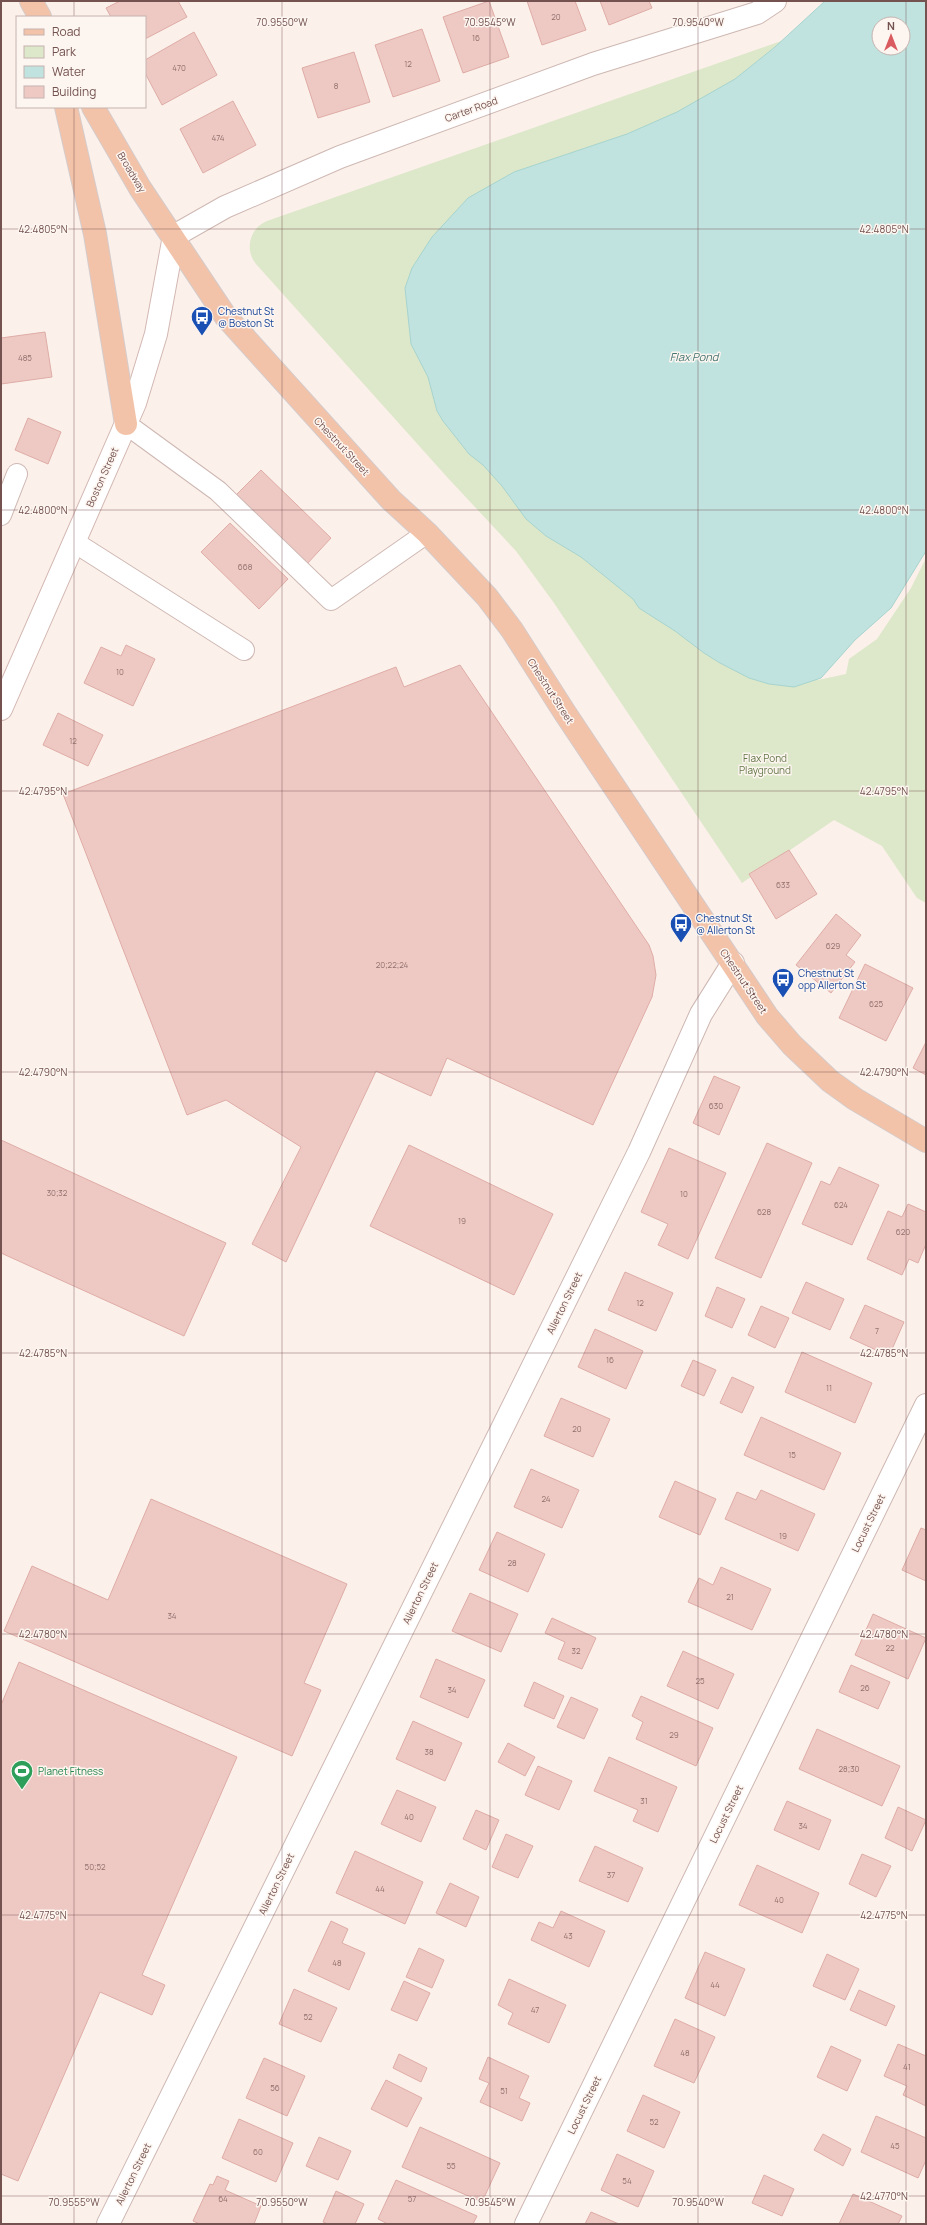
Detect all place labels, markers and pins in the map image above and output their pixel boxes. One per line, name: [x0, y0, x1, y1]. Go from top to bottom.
bus stop icon: Chestnut St @ Boston St: [189, 304, 215, 337]
place label: Chestnut St @ Boston St: [218, 304, 274, 330]
bus stop icon: Chestnut St @ Allerton St: [668, 911, 694, 944]
place label: Chestnut St @ Allerton St: [696, 911, 755, 937]
bus stop icon: Chestnut St opp Allerton St: [770, 966, 796, 999]
place label: Chestnut St opp Allerton St: [798, 966, 866, 992]
sports icon: Planet Fitness: [9, 1758, 35, 1791]
place label: Planet Fitness: [38, 1764, 103, 1778]

